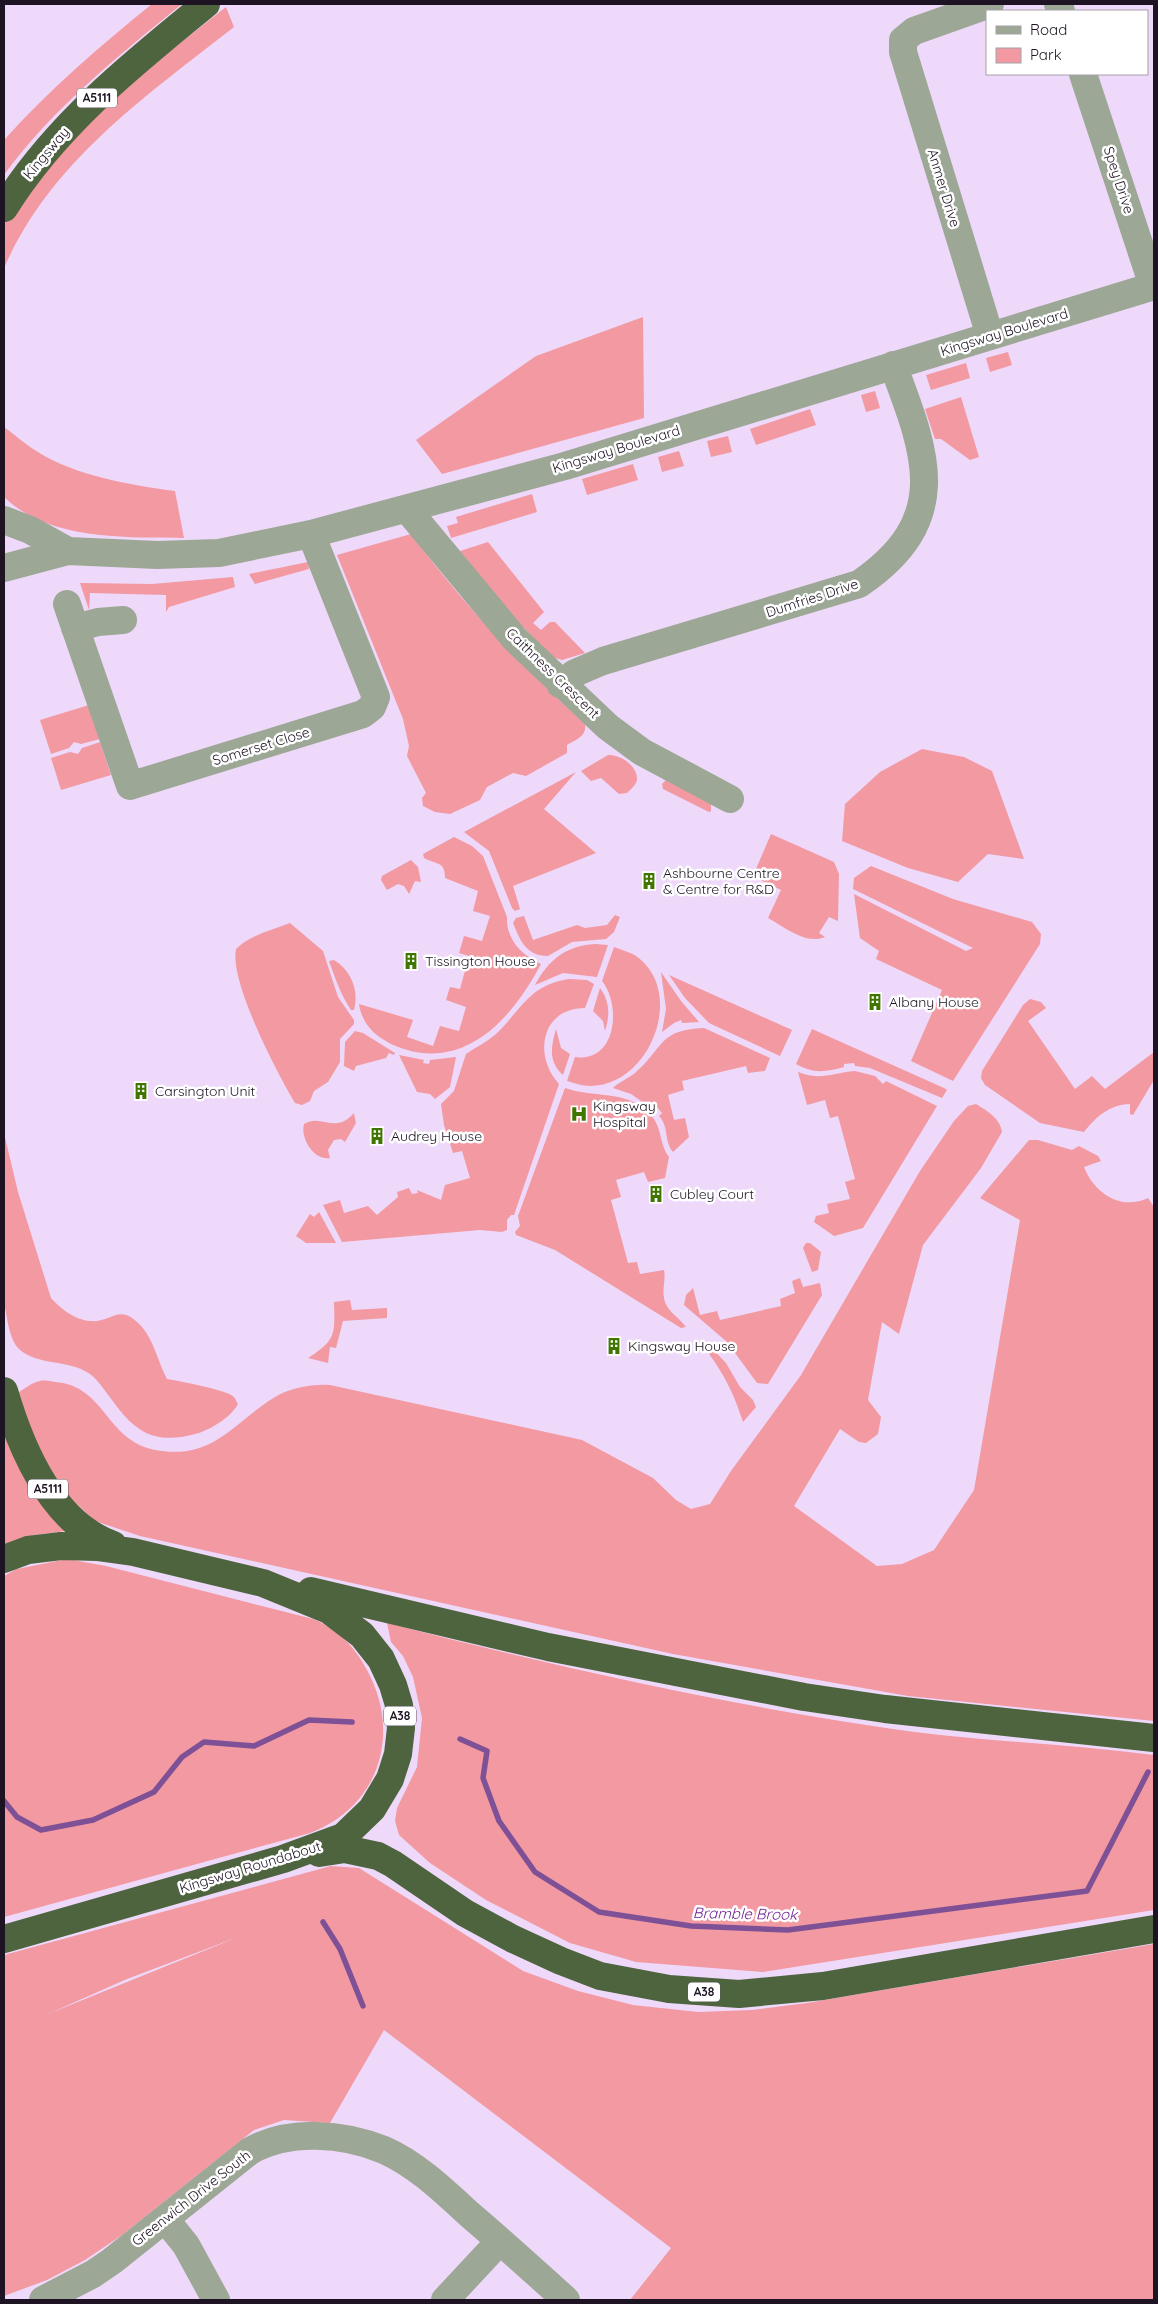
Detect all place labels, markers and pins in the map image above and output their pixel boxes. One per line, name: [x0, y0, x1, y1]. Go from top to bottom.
place label: Ashbourne Centre & Centre for R&D: [663, 864, 780, 898]
building icon: Ashbourne Centre & Centre for R&D: [639, 871, 659, 891]
building icon: Tissington House: [401, 951, 421, 971]
place label: Tissington House: [425, 952, 536, 970]
building icon: Albany House: [865, 992, 885, 1012]
place label: Albany House: [889, 993, 979, 1011]
building icon: Carsington Unit: [131, 1081, 151, 1101]
place label: Carsington Unit: [155, 1082, 256, 1100]
place label: Kingsway Hospital: [593, 1097, 656, 1131]
hospital icon: Kingsway Hospital: [569, 1104, 589, 1124]
building icon: Audrey House: [367, 1126, 387, 1146]
place label: Audrey House: [391, 1127, 482, 1145]
building icon: Cubley Court: [646, 1184, 666, 1204]
place label: Cubley Court: [670, 1185, 754, 1203]
building icon: Kingsway House: [604, 1336, 624, 1356]
place label: Kingsway House: [628, 1337, 736, 1355]

